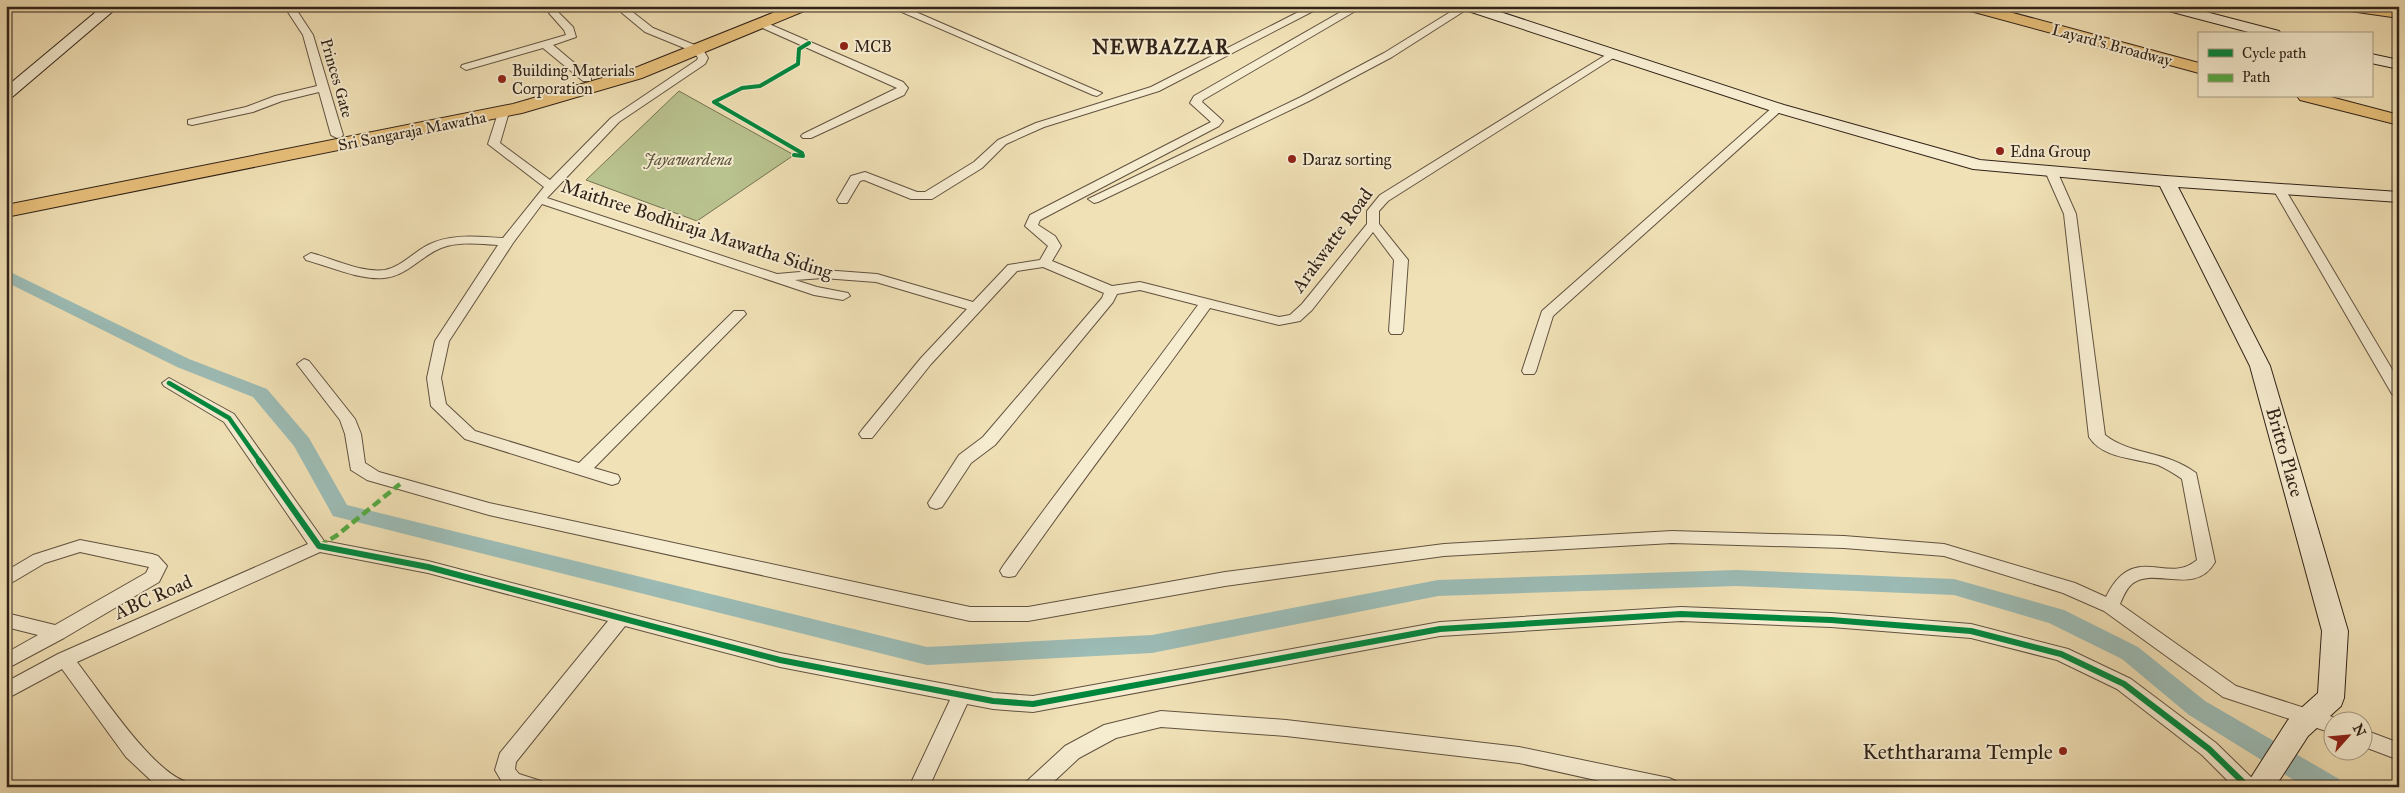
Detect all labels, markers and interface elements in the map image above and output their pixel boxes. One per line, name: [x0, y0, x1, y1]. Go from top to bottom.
street label: Layard's Broadway: [2050, 20, 2175, 70]
legend: [2198, 32, 2372, 98]
district label: NEWBAZZAR: [1092, 35, 1230, 59]
street label: Princes Gate: [317, 36, 357, 120]
place label: MCB: [854, 37, 892, 56]
marker: MCB: [838, 40, 850, 52]
text: Cycle path: [2242, 44, 2307, 62]
place label: Building Materials Corporation: [512, 61, 635, 98]
text: Path: [2242, 68, 2271, 86]
marker: Building Materials Corporation: [496, 73, 508, 85]
street label: Sri Sangaraja Mawatha: [336, 107, 488, 156]
place label: Edna Group: [2010, 142, 2091, 161]
marker: Edna Group: [1994, 145, 2006, 157]
park label: Jayawardena: [643, 150, 733, 169]
place label: Daraz sorting: [1302, 150, 1392, 170]
marker: Daraz sorting: [1286, 153, 1298, 165]
street label: Maithree Bodhiraja Mawatha Siding: [558, 174, 836, 285]
street label: Arakwatte Road: [1286, 183, 1378, 297]
street label: Britto Place: [2261, 405, 2309, 499]
street label: ABC Road: [110, 569, 196, 625]
north arrow: [2322, 710, 2372, 760]
text: N: [2349, 721, 2369, 740]
place label: Keththarama Temple: [1862, 738, 2053, 765]
marker: Keththarama Temple: [2057, 745, 2069, 757]

